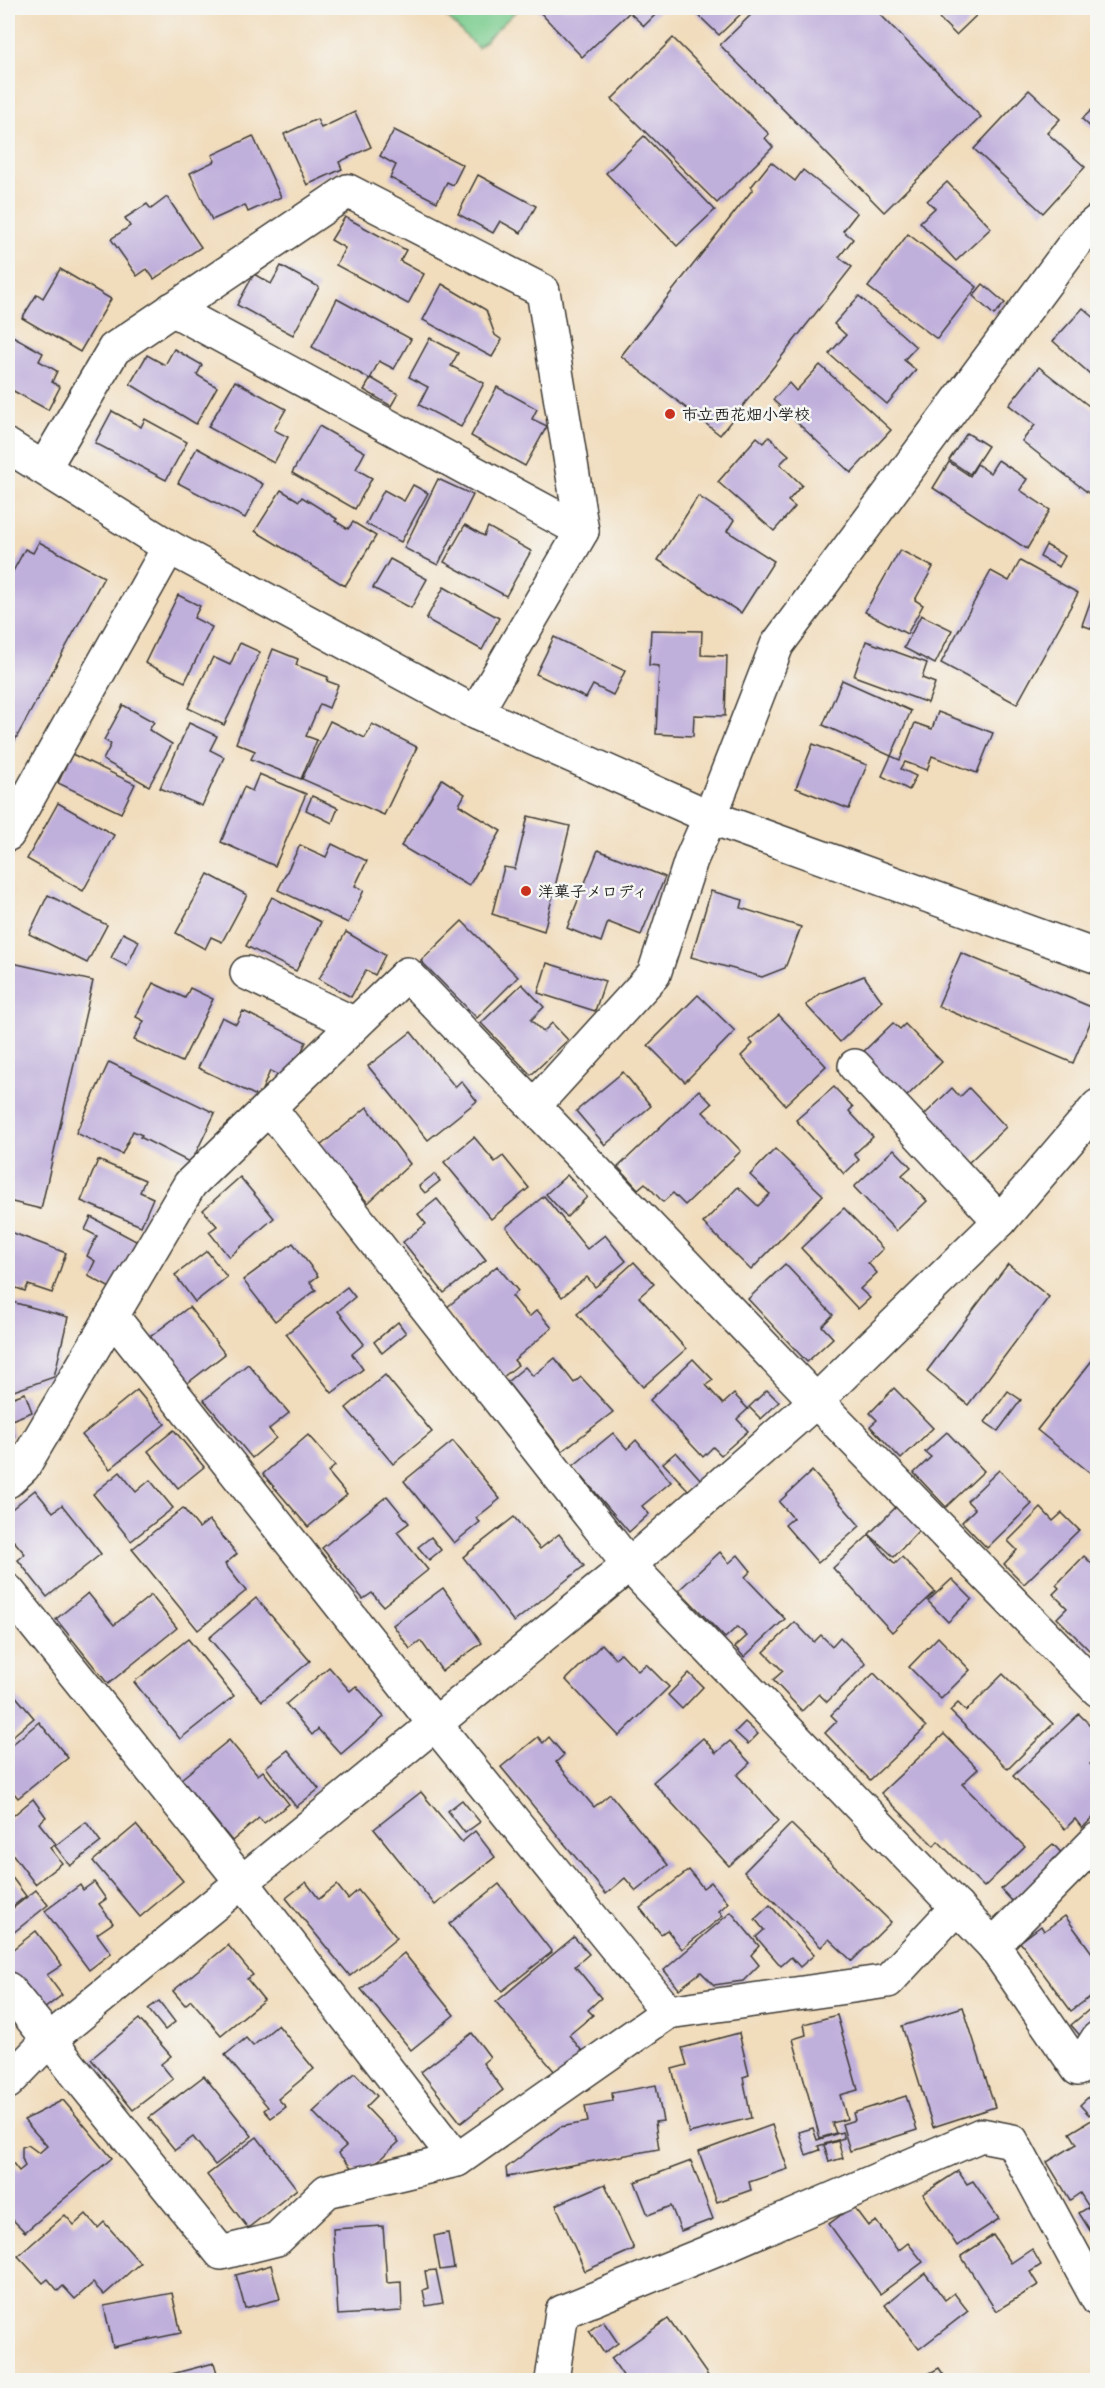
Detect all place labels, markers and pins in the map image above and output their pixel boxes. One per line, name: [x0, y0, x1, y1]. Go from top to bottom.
place label: 市立西花畑小学校: [682, 406, 810, 425]
marker: 市立西花畑小学校: [663, 407, 677, 421]
place label: 洋菓子メロディ: [538, 883, 648, 902]
marker: 洋菓子メロディ: [519, 884, 533, 898]

